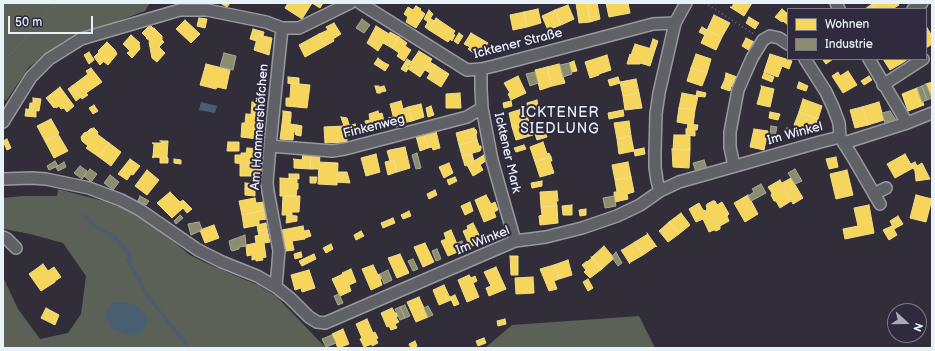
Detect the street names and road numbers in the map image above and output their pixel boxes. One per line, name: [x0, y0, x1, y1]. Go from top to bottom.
street label: Icktener Straße: [472, 25, 564, 63]
street label: Am Hammershöfchen: [248, 63, 272, 191]
street label: Icktener Mark: [490, 111, 524, 195]
street label: Finkenweg: [342, 112, 406, 142]
street label: Im Winkel: [766, 119, 824, 149]
street label: Im Winkel: [454, 223, 512, 259]

